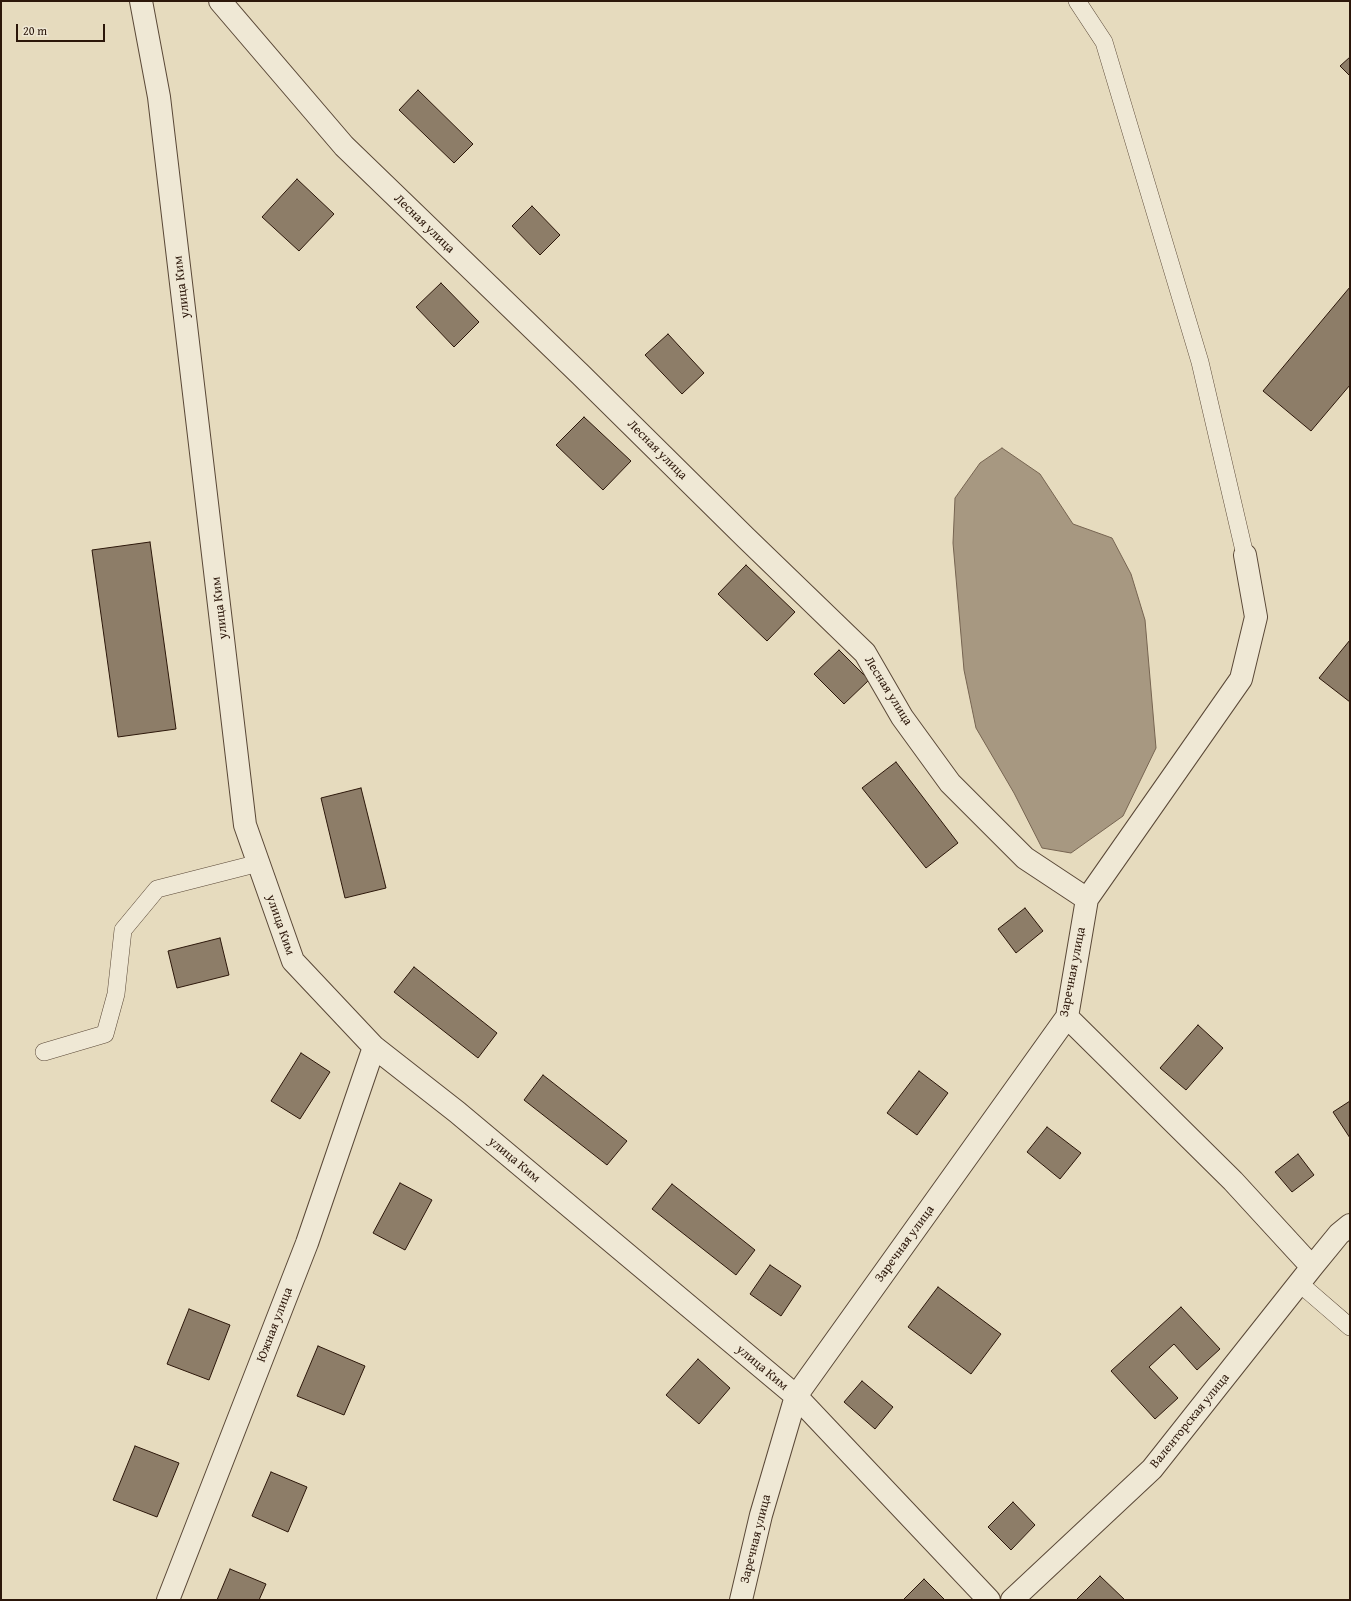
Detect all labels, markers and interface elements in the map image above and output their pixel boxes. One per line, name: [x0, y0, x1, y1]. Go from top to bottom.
scale bar: [18, 16, 107, 42]
text: 20 m: [23, 22, 47, 39]
street label: Лесная улица: [390, 191, 458, 257]
street label: улица Ким: [170, 255, 194, 319]
street label: Лесная улица: [624, 417, 690, 483]
street label: улица Ким: [208, 576, 232, 640]
street label: Лесная улица: [861, 654, 915, 728]
street label: улица Ким: [262, 893, 298, 957]
street label: Заречная улица: [1057, 926, 1089, 1018]
street label: улица Ким: [485, 1134, 543, 1186]
street label: Заречная улица: [872, 1203, 938, 1285]
street label: Южная улица: [254, 1285, 296, 1365]
street label: улица Ким: [733, 1342, 791, 1394]
street label: Валенторская улица: [1147, 1370, 1233, 1472]
street label: Заречная улица: [737, 1493, 775, 1585]

